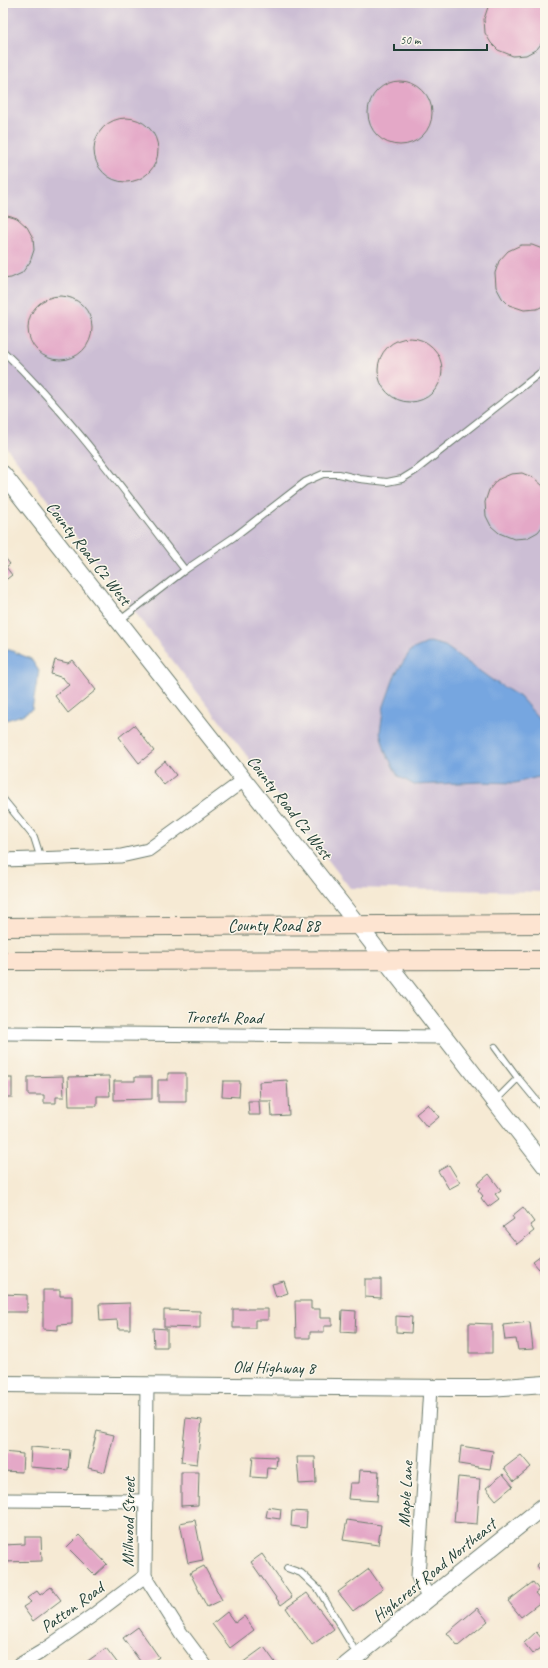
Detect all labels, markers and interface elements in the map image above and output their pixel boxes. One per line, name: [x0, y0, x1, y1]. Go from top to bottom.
scale bar: [394, 26, 487, 52]
text: 50 m: [400, 32, 422, 48]
street label: County Road C2 West: [42, 497, 137, 611]
street label: County Road C2 West: [243, 751, 338, 865]
street label: County Road 88: [228, 915, 322, 936]
street label: Troseth Road: [186, 1006, 266, 1029]
street label: Old Highway 8: [233, 1356, 318, 1379]
street label: Maple Lane: [393, 1459, 418, 1528]
street label: Millwood Street: [117, 1475, 140, 1567]
street label: Highcrest Road Northeast: [368, 1513, 502, 1627]
street label: Patton Road: [37, 1576, 110, 1637]

